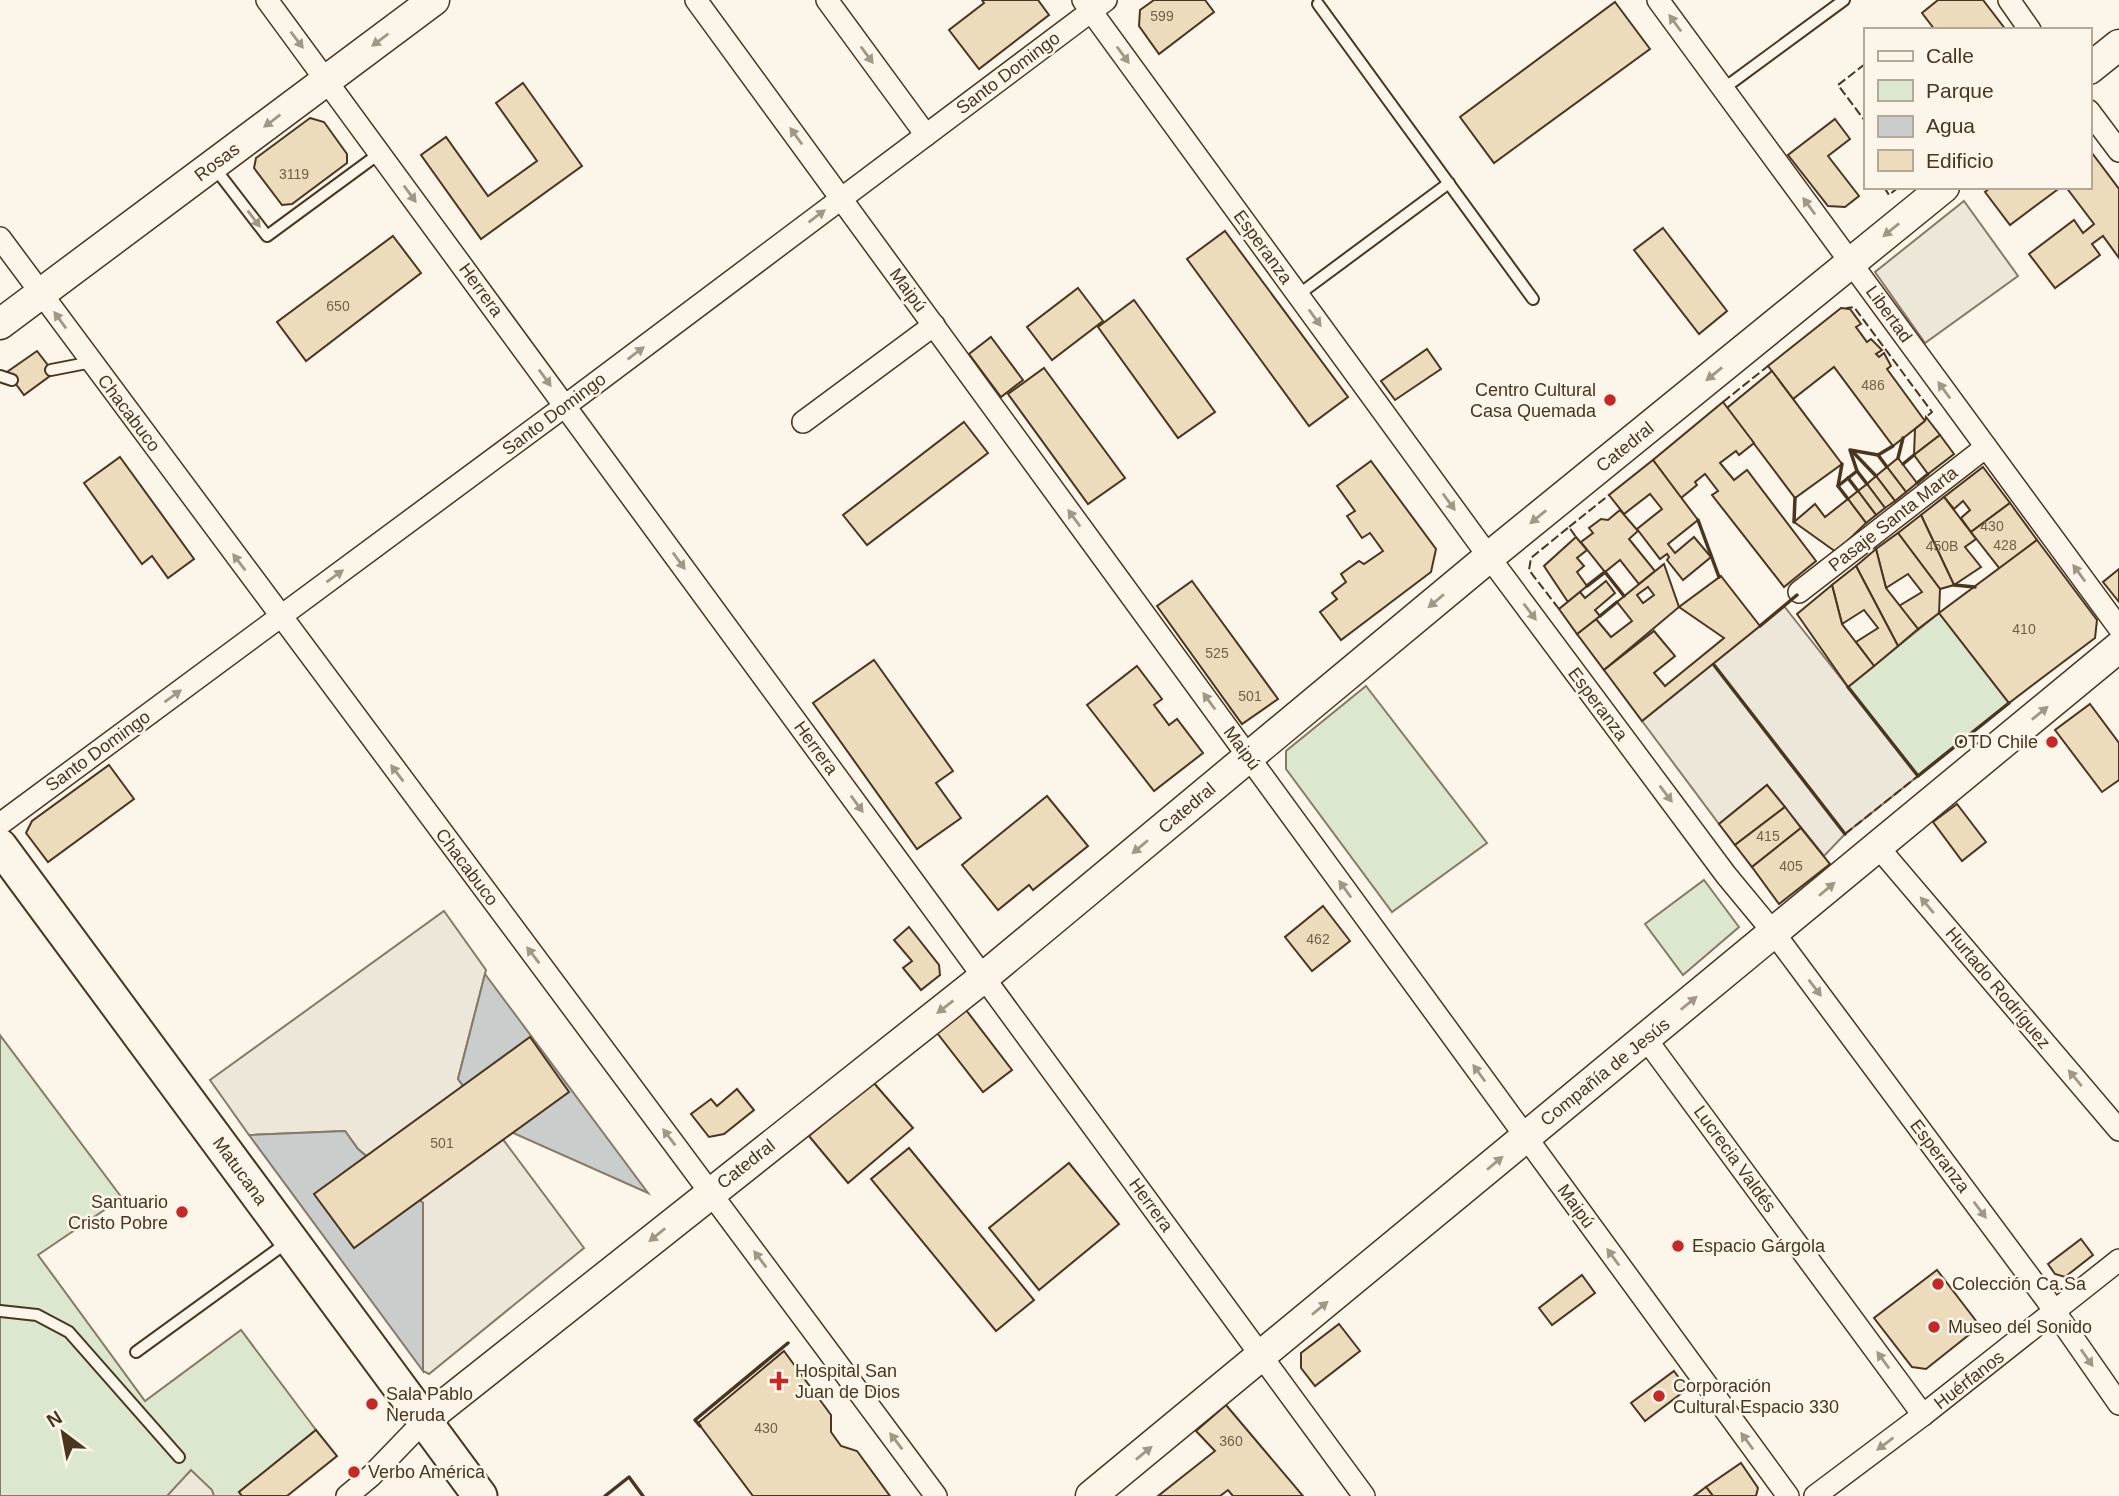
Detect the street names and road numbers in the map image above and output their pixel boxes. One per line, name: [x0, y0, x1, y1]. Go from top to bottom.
street label: Santo Domingo: [952, 28, 1064, 118]
street label: Rosas: [191, 139, 243, 185]
street label: Esperanza: [1230, 206, 1297, 288]
street label: Herrera: [455, 259, 508, 321]
street label: Maipú: [885, 264, 931, 316]
street label: Libertad: [1862, 282, 1916, 346]
street label: Santo Domingo: [498, 369, 610, 459]
street label: Chacabuco: [94, 371, 164, 455]
street label: Catedral: [1592, 418, 1658, 476]
street label: Pasaje Santa Marta: [1825, 462, 1962, 576]
street label: Esperanza: [1564, 664, 1632, 745]
street label: Santo Domingo: [42, 706, 154, 796]
street label: Herrera: [790, 717, 843, 779]
street label: Maipú: [1219, 722, 1265, 774]
street label: Catedral: [1155, 778, 1219, 838]
street label: Chacabuco: [432, 825, 502, 909]
street label: Hurtado Rodríguez: [1941, 923, 2055, 1053]
street label: Compañía de Jesús: [1536, 1014, 1674, 1130]
street label: Lucrecia Valdés: [1690, 1102, 1780, 1216]
street label: Esperanza: [1906, 1116, 1974, 1197]
street label: Matucana: [209, 1133, 272, 1210]
street label: Catedral: [713, 1135, 779, 1193]
street label: Herrera: [1125, 1174, 1178, 1236]
street label: Maipú: [1553, 1180, 1599, 1232]
street label: Huérfanos: [1930, 1347, 2008, 1413]

